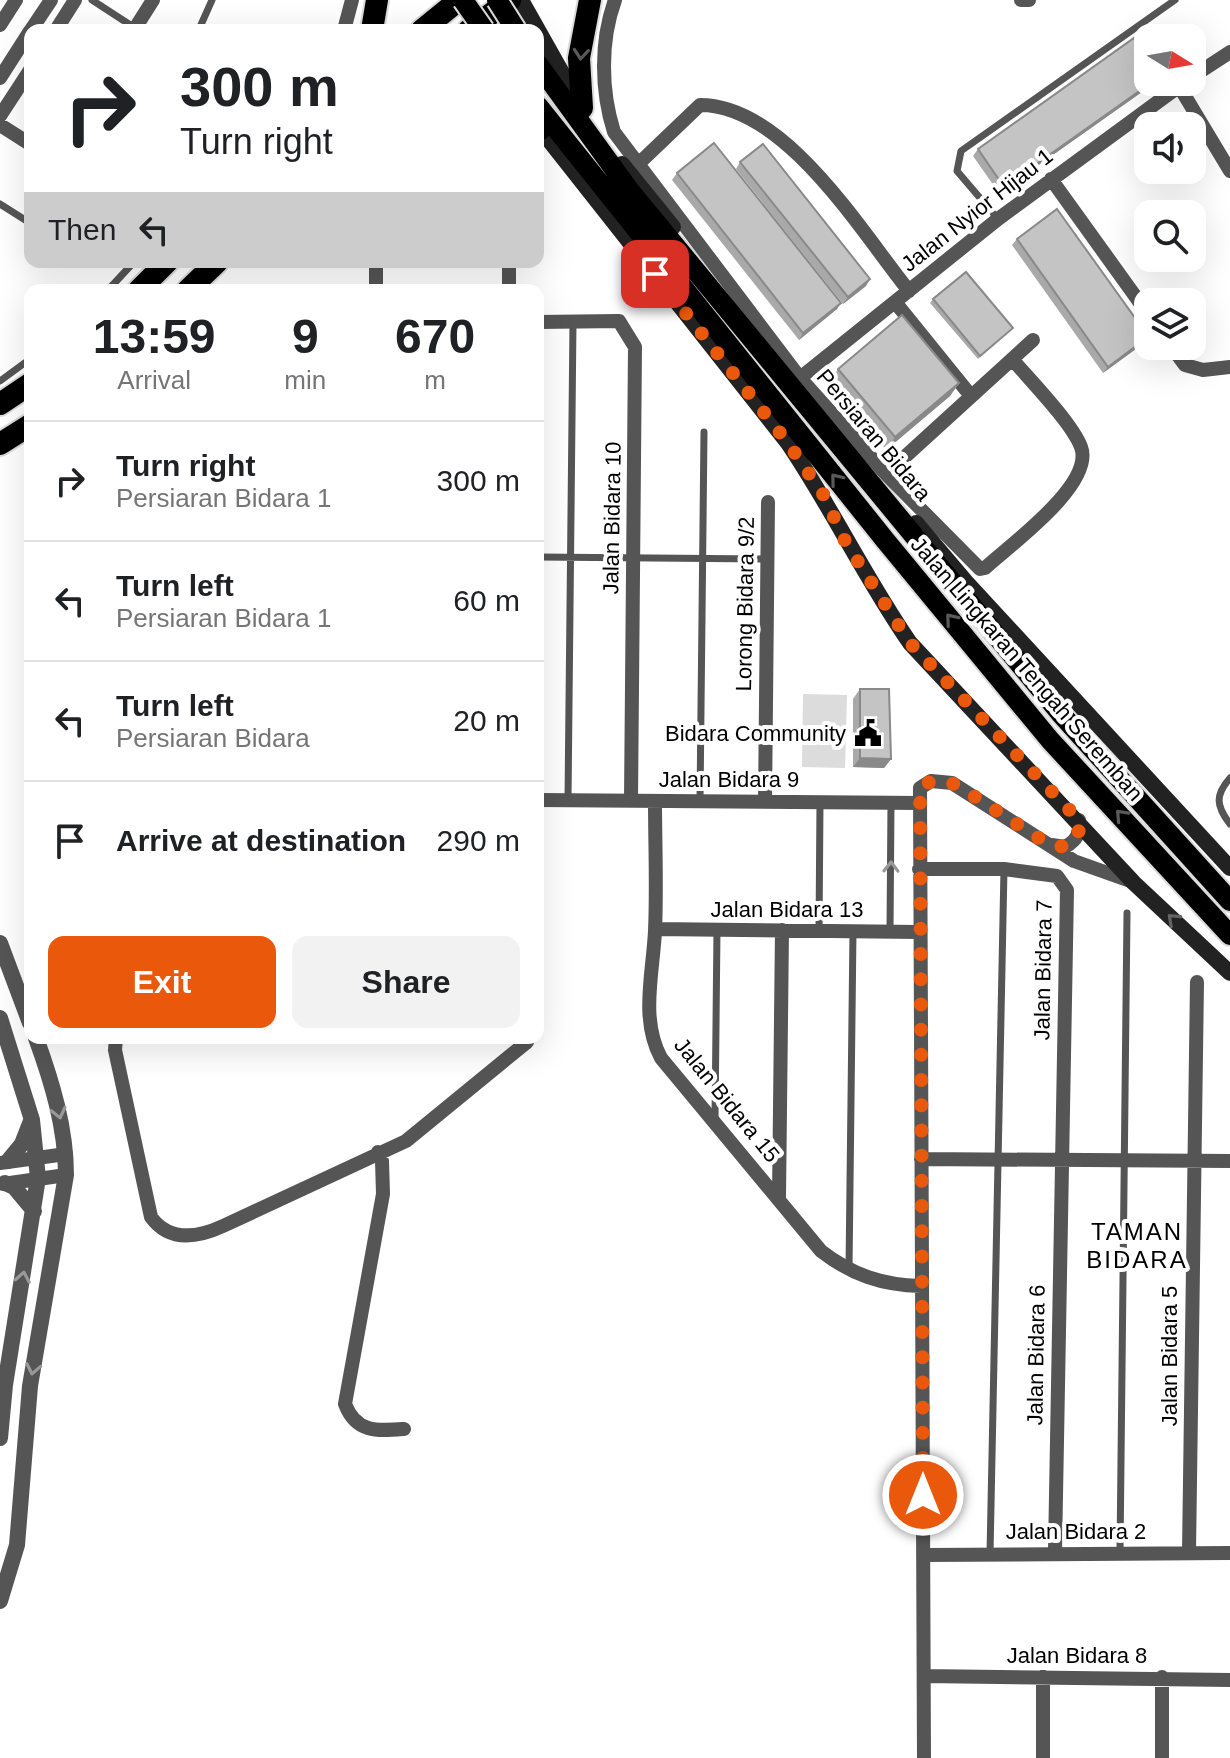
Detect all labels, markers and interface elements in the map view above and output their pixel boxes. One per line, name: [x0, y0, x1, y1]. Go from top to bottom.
north arrow: [1134, 24, 1206, 96]
map controls: [1134, 24, 1206, 360]
one-way arrow: [573, 48, 590, 61]
text: 300 m: [180, 55, 339, 118]
icon: right: [48, 56, 152, 160]
button: sound: [1134, 112, 1206, 184]
text: Turn right: [180, 121, 333, 162]
street label: Jalan Nyior Hijau 1: [897, 143, 1057, 277]
button: search: [1134, 200, 1206, 272]
icon: left: [132, 208, 176, 252]
text: Then: [48, 213, 116, 246]
pin: [621, 240, 689, 308]
icon: arrive: [633, 252, 677, 296]
button: layers: [1134, 288, 1206, 360]
text: 13:59: [93, 310, 216, 363]
text: 9: [292, 310, 319, 363]
text: 670: [395, 310, 475, 363]
street label: Persiaran Bidara: [812, 364, 937, 506]
text: Arrival: [117, 365, 191, 395]
text: min: [284, 365, 326, 395]
text: m: [424, 365, 446, 395]
street label: Jalan Bidara 10: [598, 441, 626, 595]
text: Turn right: [116, 449, 255, 482]
icon: right: [48, 459, 92, 503]
text: 300 m: [437, 464, 520, 497]
one-way arrow: [832, 473, 846, 488]
text: Persiaran Bidara 1: [116, 483, 331, 513]
street label: Lorong Bidara 9/2: [731, 516, 759, 692]
street label: Jalan Lingkaran Tengah Seremban: [906, 532, 1148, 806]
text: Turn left: [116, 569, 234, 602]
icon: left: [48, 579, 92, 623]
text: 60 m: [453, 584, 520, 617]
text: Persiaran Bidara 1: [116, 603, 331, 633]
one-way arrow: [946, 613, 960, 628]
text: Turn left: [116, 689, 234, 722]
icon: left: [48, 699, 92, 743]
text: 20 m: [453, 704, 520, 737]
public building icon: Bidara Community: [853, 718, 883, 748]
place label: Bidara Community: [665, 721, 846, 746]
text: Persiaran Bidara: [116, 723, 310, 753]
street label: Jalan Bidara 9: [659, 767, 799, 792]
one-way arrow: [1116, 810, 1130, 825]
icon: arrive: [48, 819, 92, 863]
text: Arrive at destination: [116, 824, 406, 857]
text: 290 m: [437, 824, 520, 857]
one-way arrow: [882, 860, 900, 873]
street label: Jalan Bidara 13: [711, 897, 863, 922]
street label: Jalan Bidara 7: [1029, 899, 1057, 1041]
one-way arrow: [1168, 914, 1182, 929]
button: Exit: [48, 936, 276, 1028]
button: Share: [292, 936, 520, 1028]
street label: Jalan Bidara 15: [669, 1033, 785, 1167]
one-way arrow: [49, 1105, 66, 1119]
district label: TAMAN BIDARA: [1086, 1218, 1188, 1273]
one-way arrow: [14, 1271, 31, 1284]
street label: Jalan Bidara 6: [1022, 1284, 1050, 1426]
street label: Jalan Bidara 5: [1157, 1286, 1182, 1426]
one-way arrow: [25, 1362, 42, 1376]
position arrow: [881, 1453, 965, 1537]
street label: Jalan Bidara 2: [1006, 1519, 1146, 1544]
street label: Jalan Bidara 8: [1007, 1643, 1147, 1668]

